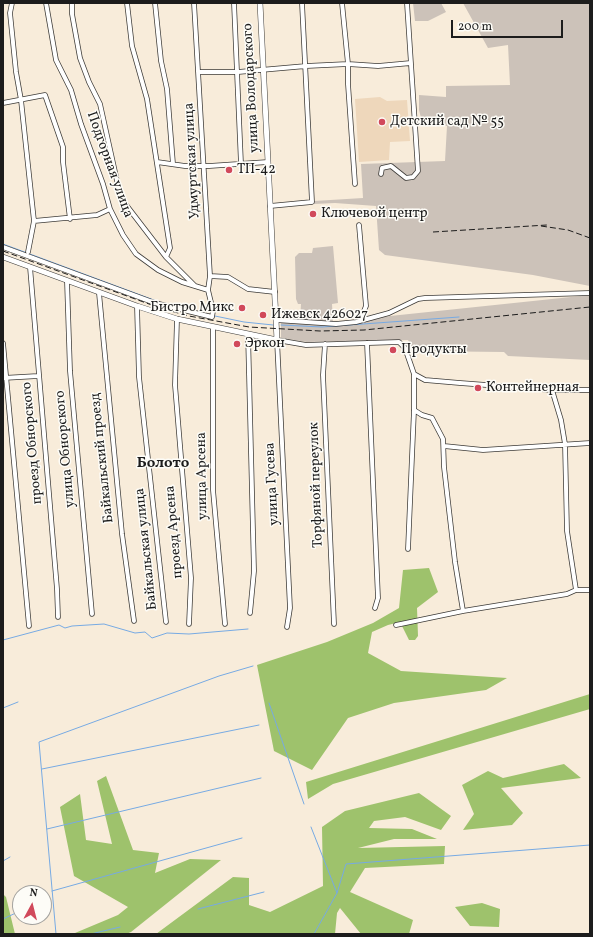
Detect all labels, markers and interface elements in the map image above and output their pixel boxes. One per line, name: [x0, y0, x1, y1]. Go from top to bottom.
scale bar: [453, 12, 565, 38]
text: 200 m: [458, 19, 492, 35]
street label: улица Володарского: [240, 23, 264, 153]
street label: Удмуртская улица: [182, 102, 204, 220]
street label: Подгорная улица: [82, 110, 136, 220]
place label: Детский сад № 55: [390, 114, 504, 130]
marker: Детский сад № 55: [377, 117, 387, 127]
place label: ТП-42: [237, 162, 276, 178]
marker: ТП-42: [224, 165, 234, 175]
place label: Ключевой центр: [321, 206, 428, 222]
marker: Ключевой центр: [308, 209, 318, 219]
place label: Бистро Микс: [150, 300, 234, 316]
marker: Бистро Микс: [237, 303, 247, 313]
place label: Ижевск 426027: [271, 307, 368, 323]
marker: Ижевск 426027: [258, 310, 268, 320]
place label: Эркон: [245, 336, 285, 352]
marker: Эркон: [232, 339, 242, 349]
place label: Продукты: [401, 342, 467, 358]
marker: Продукты: [388, 345, 398, 355]
place label: Контейнерная: [486, 380, 579, 396]
street label: проезд Обнорского: [19, 381, 47, 505]
marker: Контейнерная: [473, 383, 483, 393]
street label: улица Обнорского: [52, 390, 80, 508]
street label: Байкальский проезд: [88, 392, 118, 524]
street label: Торфяной переулок: [306, 422, 328, 548]
street label: улица Арсена: [194, 432, 212, 520]
street label: улица Гусева: [262, 442, 284, 526]
district label: Болото: [137, 455, 189, 473]
street label: проезд Арсена: [163, 485, 187, 579]
street label: Байкальская улица: [132, 487, 162, 611]
north arrow: [12, 885, 52, 925]
text: N: [29, 886, 38, 902]

